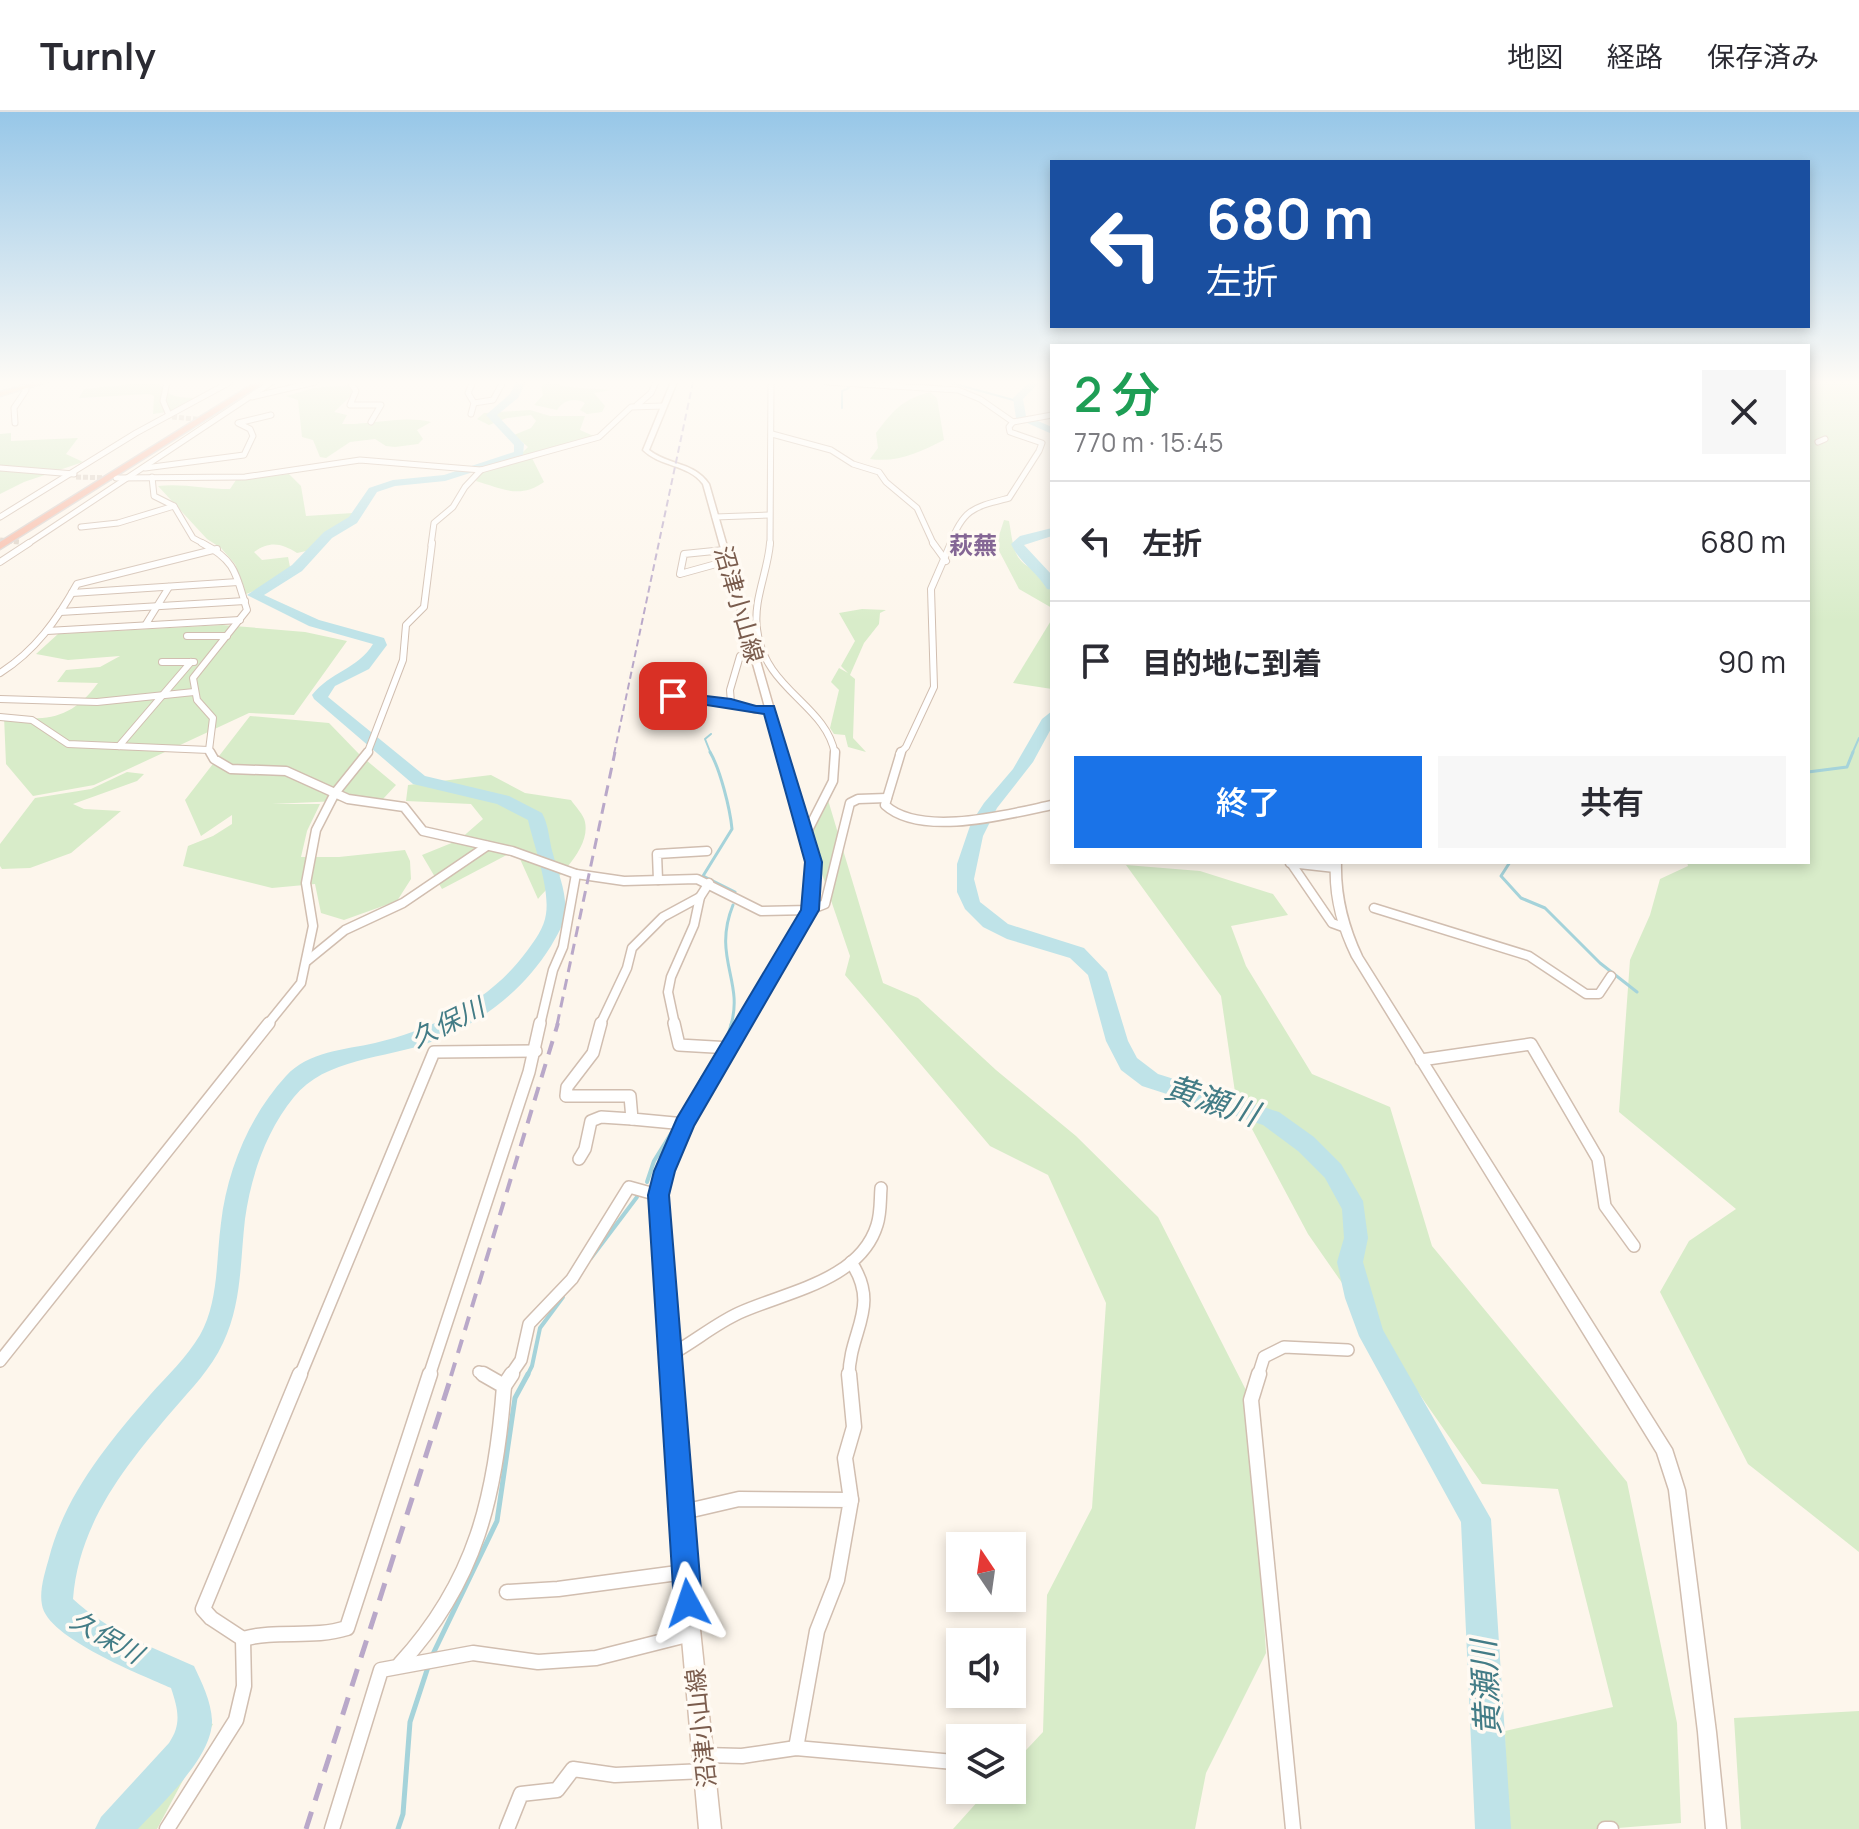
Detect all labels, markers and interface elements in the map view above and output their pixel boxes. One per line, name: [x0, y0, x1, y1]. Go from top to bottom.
text: Turnly: [40, 29, 156, 81]
text: 地図: [1507, 37, 1563, 75]
text: 経路: [1607, 37, 1663, 75]
text: 保存済み: [1707, 37, 1819, 75]
text: 680 m: [1206, 179, 1374, 256]
icon: left: [1074, 192, 1178, 296]
text: 左折: [1206, 256, 1278, 305]
text: 2 分: [1074, 361, 1160, 426]
button: close: [1702, 370, 1786, 454]
text: 770 m · 15:45: [1074, 424, 1223, 460]
icon: left: [1074, 519, 1118, 563]
text: 680 m: [1700, 521, 1786, 562]
text: 左折: [1142, 522, 1202, 563]
district label: 萩蕪: [949, 528, 997, 561]
street label: 沼津小山線: [708, 542, 772, 666]
icon: arrive: [1074, 639, 1118, 683]
text: 90 m: [1718, 641, 1786, 682]
text: 目的地に到着: [1142, 642, 1322, 683]
pin: [639, 662, 707, 730]
icon: arrive: [651, 674, 695, 718]
button: 終了: [1074, 756, 1422, 848]
button: 共有: [1438, 756, 1786, 848]
water label: 久保川: [404, 987, 493, 1055]
water label: 黄瀬川: [1160, 1064, 1267, 1137]
north arrow: [946, 1532, 1026, 1612]
map controls: [946, 1532, 1026, 1804]
position arrow: [646, 1561, 730, 1645]
water label: 久保川: [64, 1601, 152, 1673]
button: sound: [946, 1628, 1026, 1708]
water label: 黄瀬川: [1460, 1636, 1509, 1737]
street label: 沼津小山線: [677, 1667, 723, 1789]
button: layers: [946, 1724, 1026, 1804]

